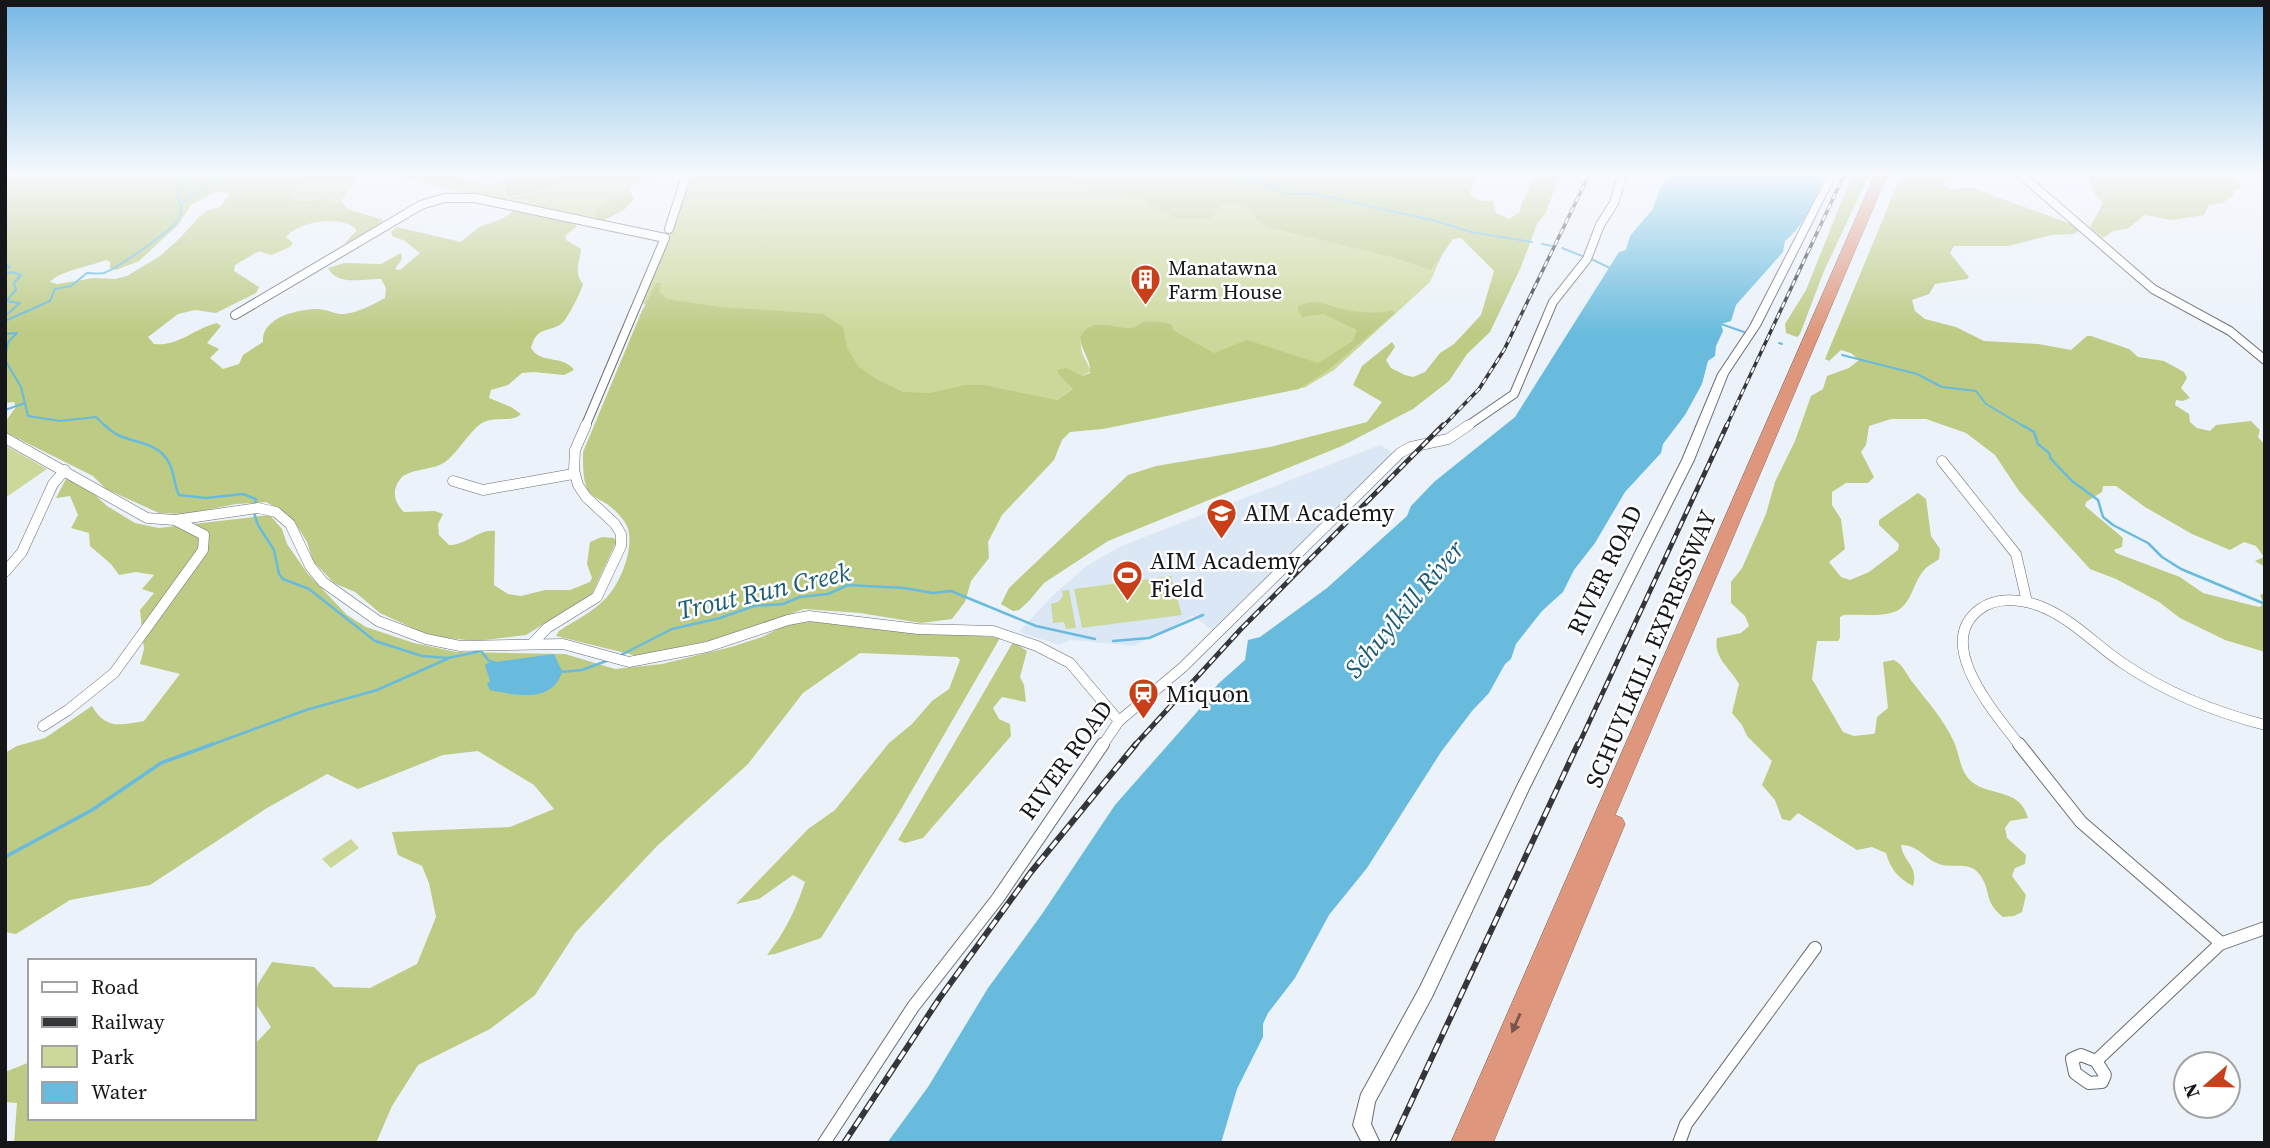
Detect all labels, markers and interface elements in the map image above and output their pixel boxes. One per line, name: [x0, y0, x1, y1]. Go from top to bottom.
place label: Manatawna Farm House: [1168, 253, 1282, 306]
building icon: Manatawna Farm House: [1128, 263, 1162, 307]
school or university icon: AIM Academy: [1204, 496, 1238, 540]
place label: AIM Academy: [1244, 496, 1395, 529]
street label: RIVER ROAD: [1559, 500, 1650, 640]
street label: SCHUYLKILL EXPRESSWAY: [1577, 505, 1724, 793]
water label: Schuylkill River: [1336, 532, 1473, 685]
place label: AIM Academy Field: [1150, 544, 1301, 605]
water label: Trout Run Creek: [674, 553, 855, 628]
sports icon: AIM Academy Field: [1110, 558, 1144, 602]
station icon: Miquon: [1126, 677, 1160, 721]
place label: Miquon: [1166, 677, 1250, 710]
street label: RIVER ROAD: [1011, 693, 1120, 826]
legend: [28, 959, 256, 1120]
text: Road: [91, 972, 139, 1001]
text: Railway: [91, 1007, 165, 1036]
one-way arrow: [1510, 1013, 1521, 1034]
text: Park: [91, 1042, 135, 1071]
north arrow: [2172, 1050, 2242, 1120]
text: Water: [91, 1077, 147, 1106]
text: N: [2176, 1080, 2206, 1102]

